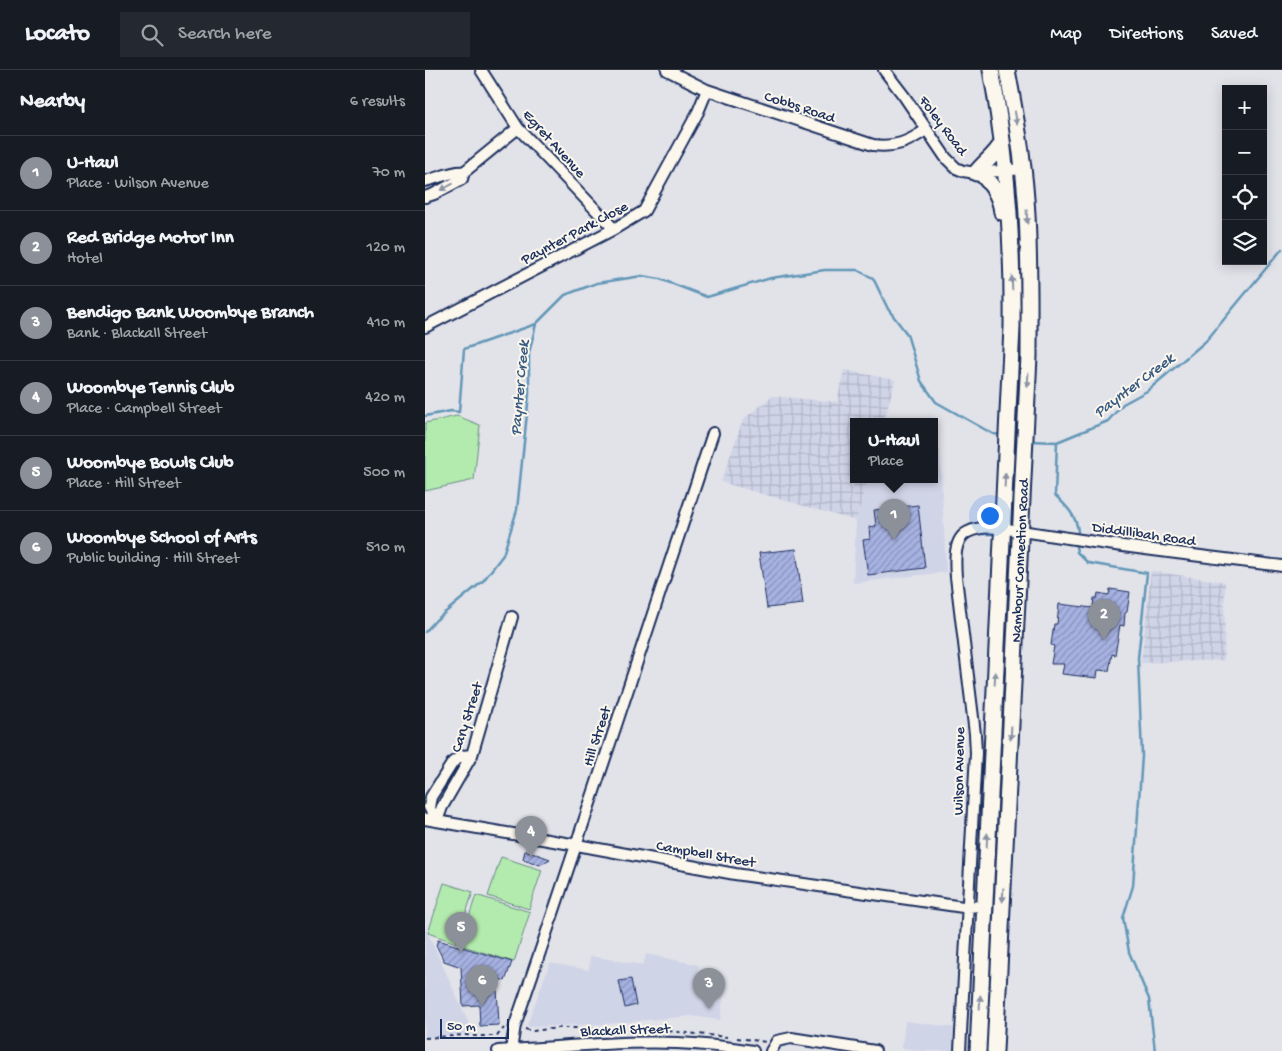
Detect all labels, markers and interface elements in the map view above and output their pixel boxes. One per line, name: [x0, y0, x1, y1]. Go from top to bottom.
search box: [120, 12, 470, 57]
text: Locato: [25, 20, 90, 49]
icon: search: [138, 21, 166, 49]
text: Search here: [178, 23, 272, 46]
text: Map: [1050, 24, 1082, 45]
text: Directions: [1110, 24, 1183, 45]
text: Saved: [1211, 24, 1257, 45]
map controls: [1222, 85, 1267, 265]
button: +: [1222, 85, 1267, 130]
street label: Cobbs Road: [762, 88, 838, 128]
text: Nearby: [20, 90, 85, 115]
street label: Foley Road: [913, 92, 971, 161]
text: 6 results: [350, 93, 405, 112]
street label: Egret Avenue: [518, 106, 589, 182]
one-way arrow: [1012, 110, 1020, 126]
button: −: [1222, 130, 1267, 175]
text: U-Haul: [67, 152, 118, 175]
text: 1: [33, 164, 39, 183]
text: 70 m: [372, 164, 405, 183]
text: Place · Wilson Avenue: [67, 175, 209, 194]
button: locate: [1222, 175, 1267, 220]
one-way arrow: [439, 183, 454, 191]
street label: Paynter Park Close: [518, 198, 632, 270]
one-way arrow: [1023, 209, 1031, 225]
button: layers: [1222, 220, 1267, 265]
text: Red Bridge Motor Inn: [67, 227, 234, 250]
text: 2: [32, 239, 40, 258]
text: 120 m: [366, 239, 405, 258]
text: Hotel: [67, 250, 103, 269]
one-way arrow: [1007, 274, 1015, 290]
text: Bendigo Bank Woombye Branch: [67, 302, 314, 325]
text: 3: [32, 314, 40, 333]
text: 410 m: [367, 314, 405, 333]
text: Bank · Blackall Street: [67, 325, 207, 344]
water label: Paynter Creek: [508, 338, 535, 437]
water label: Paynter Creek: [1091, 349, 1180, 423]
one-way arrow: [1023, 372, 1031, 388]
text: Woombye Tennis Club: [67, 377, 234, 400]
text: 4: [32, 389, 40, 408]
text: 420 m: [365, 389, 405, 408]
text: Place · Campbell Street: [67, 400, 222, 419]
popup: [850, 418, 938, 483]
text: U-Haul: [868, 430, 920, 453]
text: Woombye Bowls Club: [67, 452, 233, 475]
text: Place: [868, 453, 903, 472]
text: 5: [32, 464, 40, 483]
text: 500 m: [363, 464, 405, 483]
one-way arrow: [1001, 472, 1009, 488]
text: Place · Hill Street: [67, 475, 181, 494]
street label: Nambour Connection Road: [1008, 477, 1034, 643]
pin: 1: [878, 499, 910, 540]
your location: [977, 503, 1003, 529]
street label: Diddillibah Road: [1090, 519, 1198, 551]
text: Woombye School of Arts: [67, 527, 257, 550]
text: 6: [32, 539, 40, 558]
text: 510 m: [366, 539, 405, 558]
text: Public building · Hill Street: [67, 550, 239, 569]
pin: 2: [1088, 599, 1120, 640]
one-way arrow: [992, 669, 1000, 685]
street label: Cary Street: [448, 678, 488, 755]
street label: Hill Street: [580, 703, 617, 769]
one-way arrow: [1006, 725, 1014, 741]
street label: Wilson Avenue: [950, 726, 970, 815]
pin: 4: [515, 816, 547, 857]
one-way arrow: [984, 832, 992, 848]
street label: Campbell Street: [655, 837, 758, 873]
one-way arrow: [998, 888, 1006, 904]
pin: 5: [445, 912, 477, 953]
pin: 6: [466, 965, 498, 1006]
pin: 3: [693, 968, 725, 1009]
one-way arrow: [976, 994, 984, 1010]
scale bar: [440, 1016, 509, 1039]
text: 50 m: [447, 1019, 476, 1036]
street label: Blackall Street: [579, 1020, 672, 1042]

